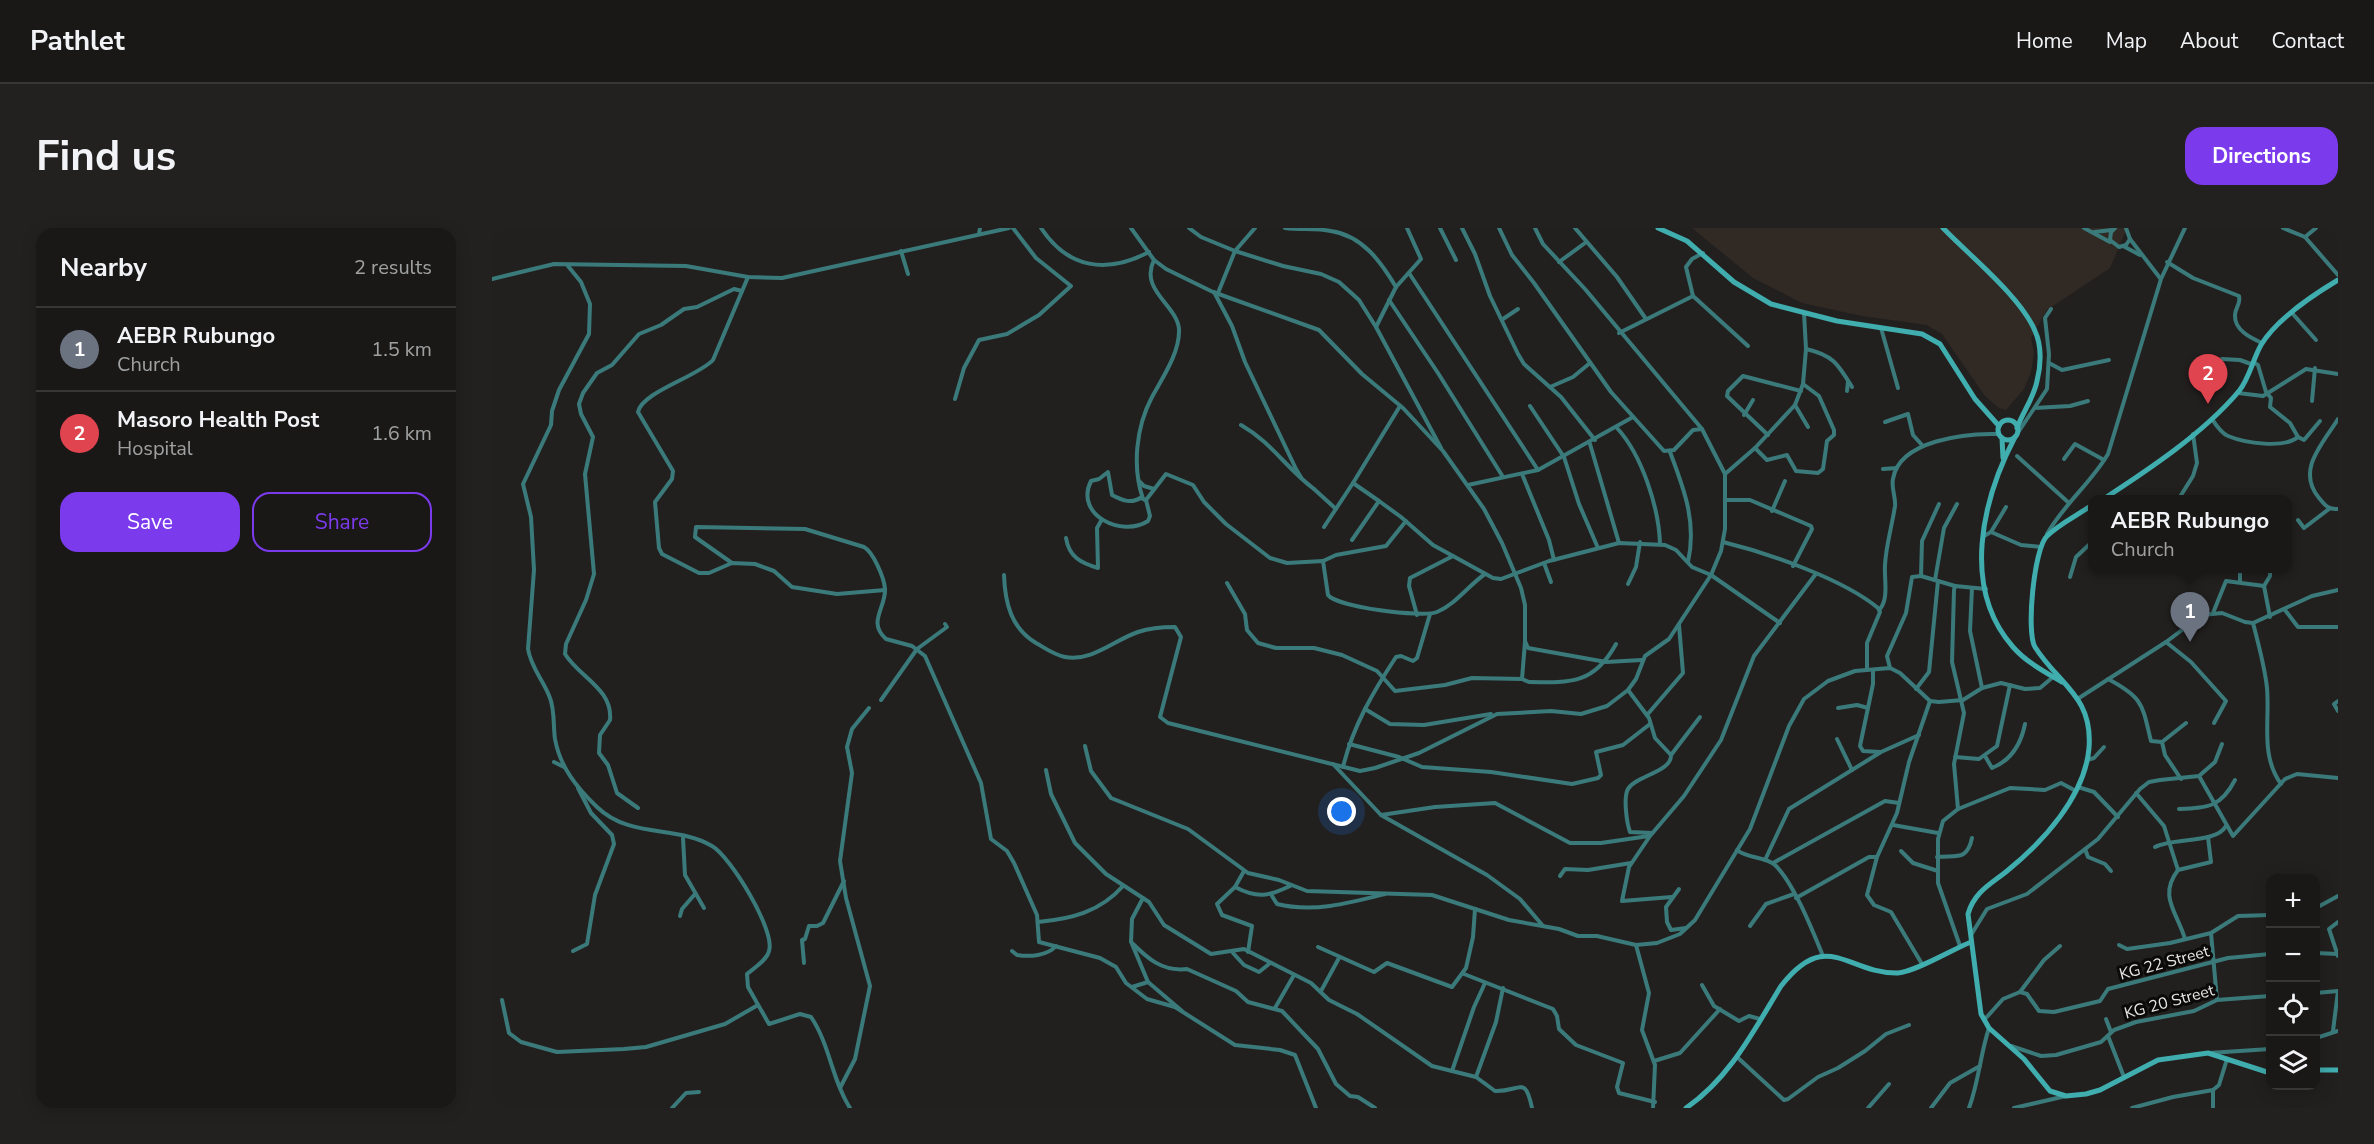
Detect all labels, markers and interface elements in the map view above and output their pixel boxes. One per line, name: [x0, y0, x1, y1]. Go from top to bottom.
text: Pathlet: [30, 22, 125, 60]
text: Home: [2016, 27, 2073, 55]
text: Map: [2106, 27, 2147, 55]
text: About: [2180, 27, 2238, 55]
text: Contact: [2271, 27, 2344, 55]
button: Directions: [2185, 127, 2338, 185]
text: Find us: [36, 128, 176, 185]
text: Nearby: [60, 250, 147, 285]
text: 2 results: [354, 254, 432, 281]
text: AEBR Rubungo: [117, 321, 275, 351]
text: 1: [74, 336, 86, 363]
text: 1.5 km: [371, 336, 432, 363]
text: Church: [117, 351, 181, 378]
pin: 2: [2188, 354, 2228, 404]
text: Masoro Health Post: [117, 405, 319, 435]
text: 2: [74, 420, 86, 447]
text: 1.6 km: [371, 420, 432, 447]
text: Hospital: [117, 435, 193, 462]
button: Save: [60, 492, 240, 552]
button: Share: [252, 492, 432, 552]
popup: [2088, 495, 2292, 573]
text: AEBR Rubungo: [2111, 506, 2269, 536]
text: Church: [2111, 536, 2175, 563]
pin: 1: [2170, 592, 2210, 642]
your location: [1327, 797, 1356, 826]
map controls: [2266, 874, 2320, 1090]
button: +: [2266, 874, 2320, 928]
button: −: [2266, 928, 2320, 982]
street label: KG 22 Street: [2117, 940, 2212, 986]
street label: KG 20 Street: [2122, 979, 2217, 1025]
button: locate: [2266, 982, 2320, 1036]
button: layers: [2266, 1036, 2320, 1090]

